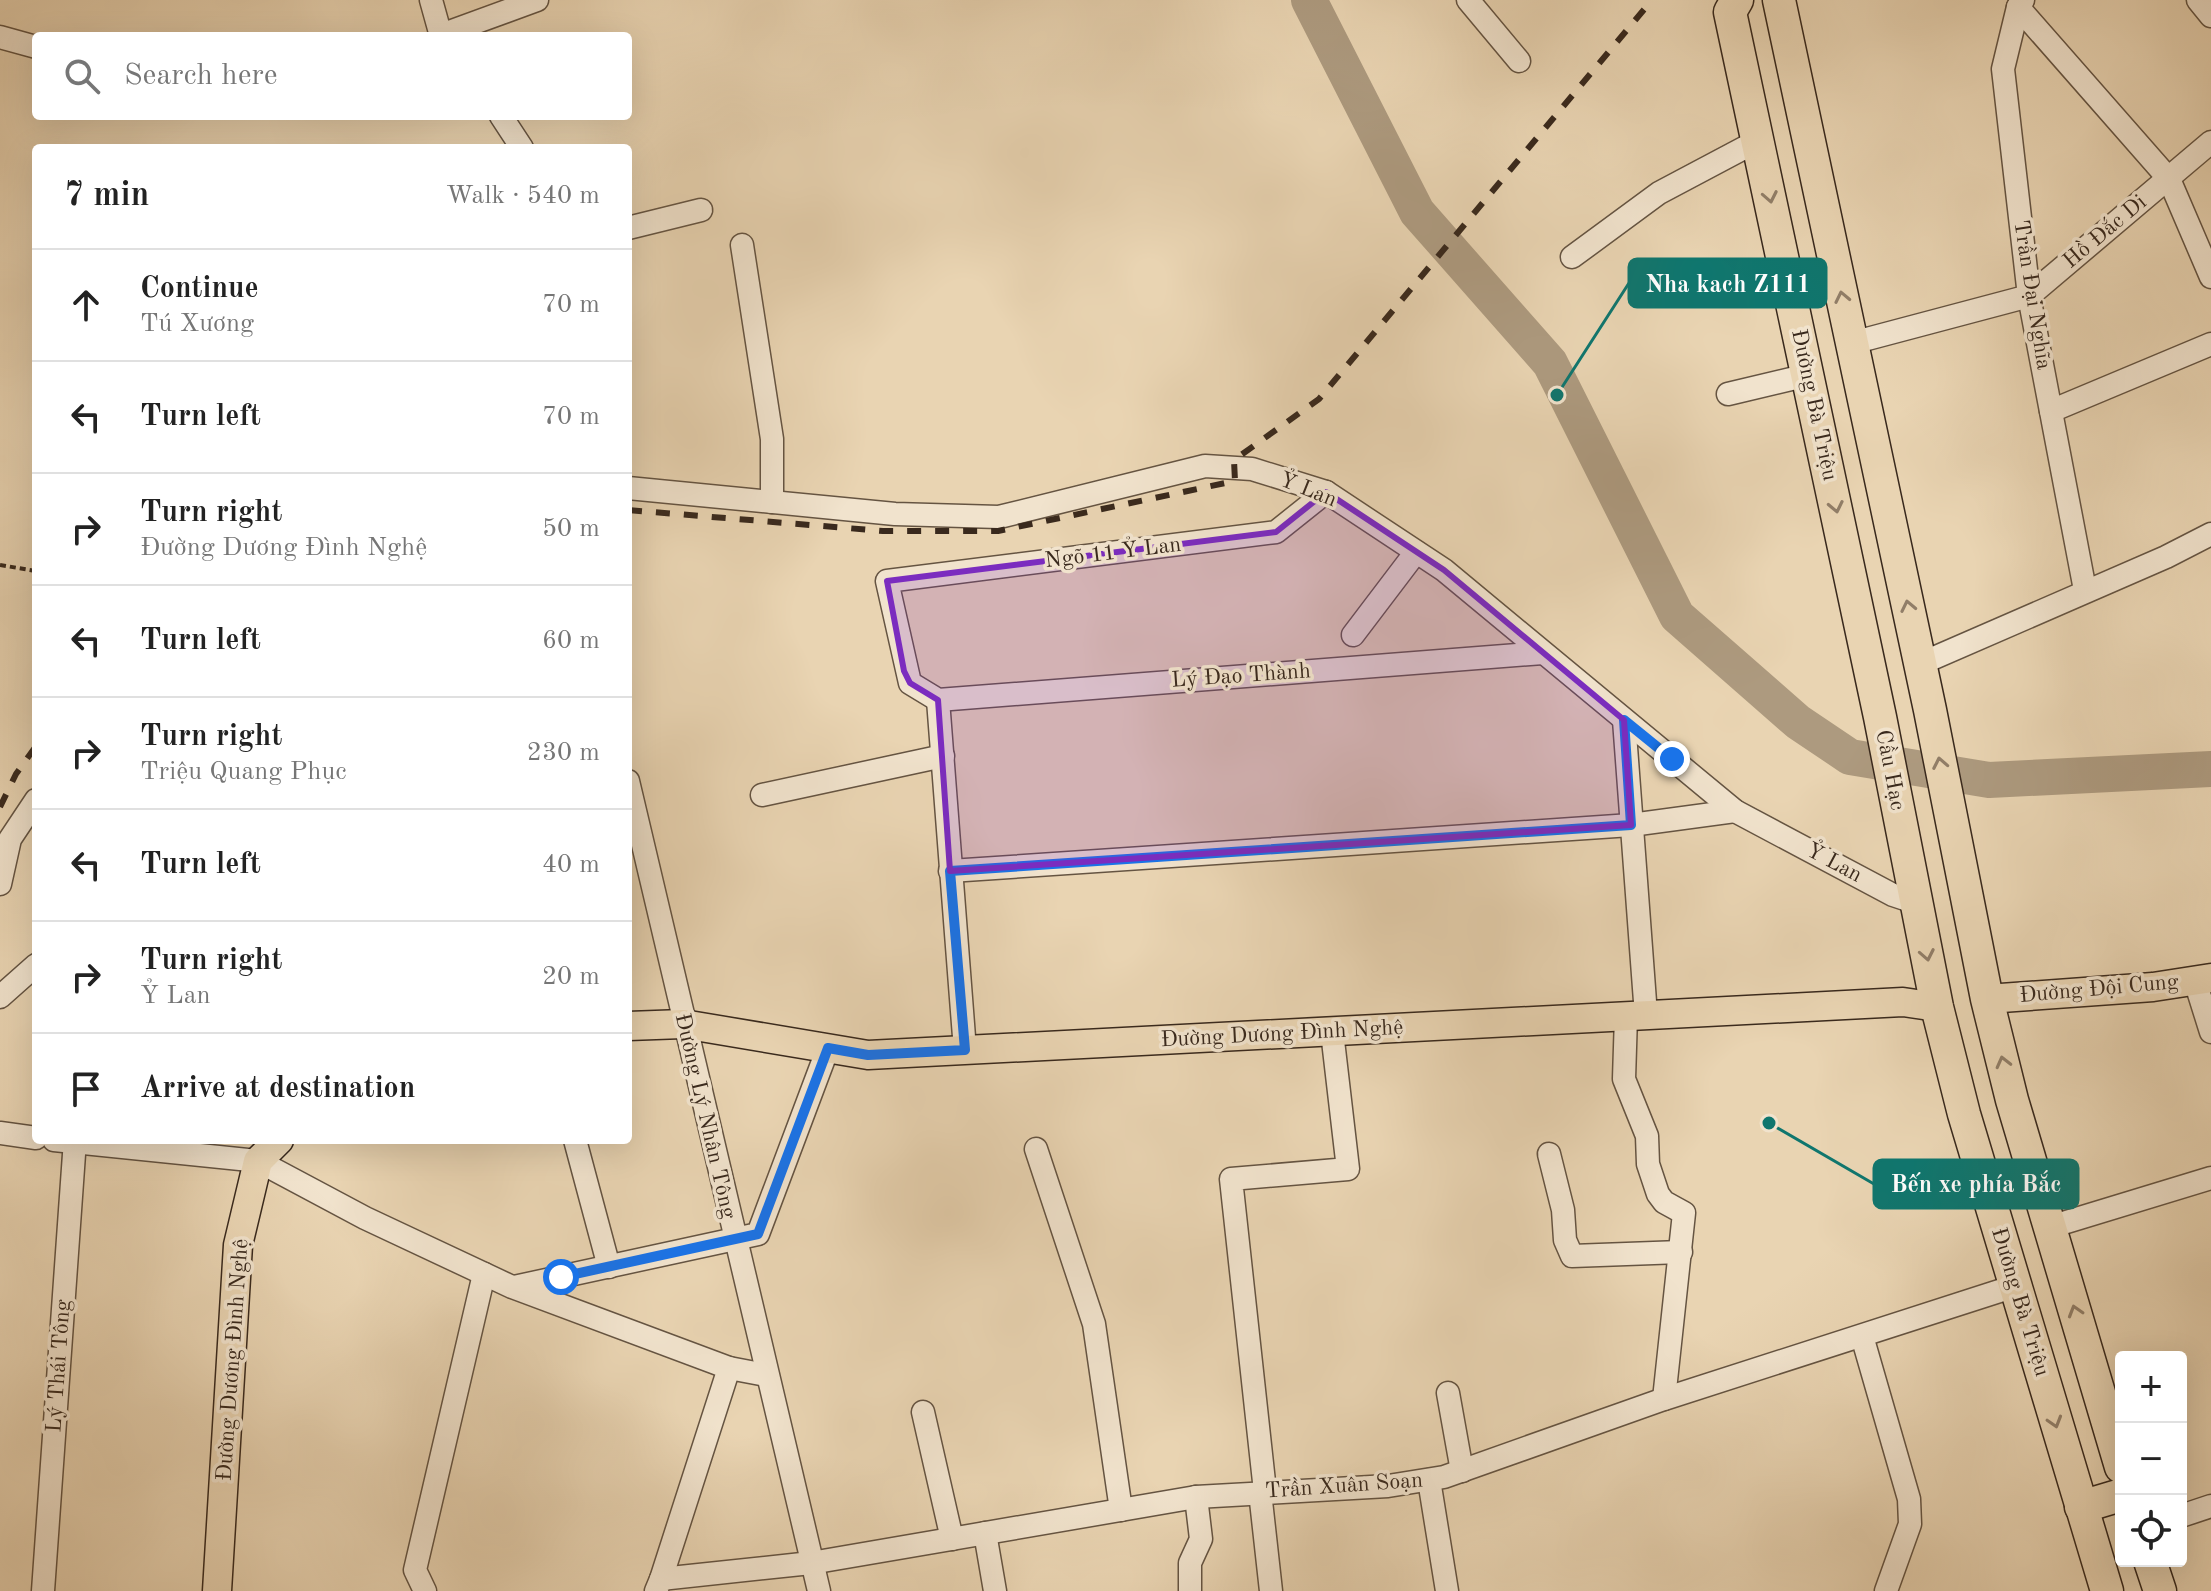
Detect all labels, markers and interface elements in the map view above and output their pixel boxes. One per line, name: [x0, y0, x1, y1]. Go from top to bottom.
search box: [32, 32, 632, 120]
icon: search: [60, 54, 104, 98]
text: Search here: [124, 61, 278, 91]
text: 7 min: [64, 179, 149, 213]
text: Walk · 540 m: [446, 183, 600, 209]
street label: Hồ Đắc Di: [2059, 190, 2151, 273]
one-way arrow: [1761, 191, 1778, 204]
street label: Trần Đại Nghĩa: [2009, 218, 2056, 371]
callout: Nha kach Z111: [1629, 259, 1826, 307]
text: Continue: [140, 274, 259, 304]
text: Nha kach Z111: [1645, 274, 1811, 298]
icon: ahead: [64, 283, 108, 327]
one-way arrow: [1834, 291, 1851, 305]
text: 70 m: [542, 292, 600, 318]
text: Tú Xương: [140, 311, 254, 337]
street label: Đường Bà Triệu: [1787, 327, 1841, 483]
icon: left: [64, 395, 108, 439]
text: Turn left: [140, 402, 261, 432]
text: 70 m: [542, 404, 600, 430]
street label: Ỷ Lan: [1276, 465, 1341, 511]
text: Turn right: [140, 498, 282, 528]
one-way arrow: [1826, 500, 1843, 513]
icon: right: [64, 507, 108, 551]
text: 50 m: [542, 516, 600, 542]
street label: Ngõ 11 Ỷ Lan: [1043, 530, 1183, 572]
text: Đường Dương Đình Nghệ: [140, 535, 427, 561]
one-way arrow: [1900, 600, 1917, 613]
icon: left: [64, 619, 108, 663]
text: Turn left: [140, 626, 261, 656]
text: 60 m: [542, 628, 600, 654]
street label: Lý Đạo Thành: [1171, 660, 1312, 692]
text: Turn right: [140, 722, 282, 752]
street label: Cầu Hạc: [1871, 728, 1910, 812]
icon: right: [64, 731, 108, 775]
text: 230 m: [527, 740, 600, 766]
route end: [1654, 741, 1690, 777]
one-way arrow: [1932, 757, 1949, 770]
text: Triệu Quang Phục: [140, 759, 347, 785]
street label: Ỷ Lan: [1802, 836, 1867, 887]
icon: left: [64, 843, 108, 887]
text: Turn left: [140, 850, 261, 880]
text: 40 m: [542, 852, 600, 878]
text: Turn right: [140, 946, 282, 976]
one-way arrow: [1918, 948, 1935, 961]
icon: right: [64, 955, 108, 999]
text: 20 m: [542, 964, 600, 990]
street label: Đường Đội Cung: [2019, 971, 2180, 1007]
text: Ỷ Lan: [140, 983, 211, 1009]
street label: Đường Lý Nhân Tông: [671, 1011, 739, 1221]
street label: Đường Dương Đình Nghệ: [1160, 1017, 1404, 1051]
one-way arrow: [1995, 1055, 2012, 1069]
icon: arrive: [64, 1067, 108, 1111]
text: Arrive at destination: [140, 1074, 415, 1104]
callout: Bến xe phía Bắc: [1874, 1160, 2078, 1208]
text: Bến xe phía Bắc: [1890, 1170, 2062, 1198]
street label: Đường Bà Triệu: [1987, 1225, 2053, 1379]
street label: Đường Dương Đình Nghệ: [214, 1238, 252, 1482]
route start: [543, 1259, 579, 1295]
street label: Lý Thái Tông: [43, 1298, 75, 1433]
one-way arrow: [2068, 1305, 2084, 1319]
map controls: [2115, 1351, 2187, 1567]
button: +: [2115, 1351, 2187, 1423]
one-way arrow: [2046, 1414, 2062, 1428]
button: −: [2115, 1423, 2187, 1495]
street label: Trần Xuân Soạn: [1264, 1469, 1424, 1502]
button: locate: [2115, 1495, 2187, 1567]

